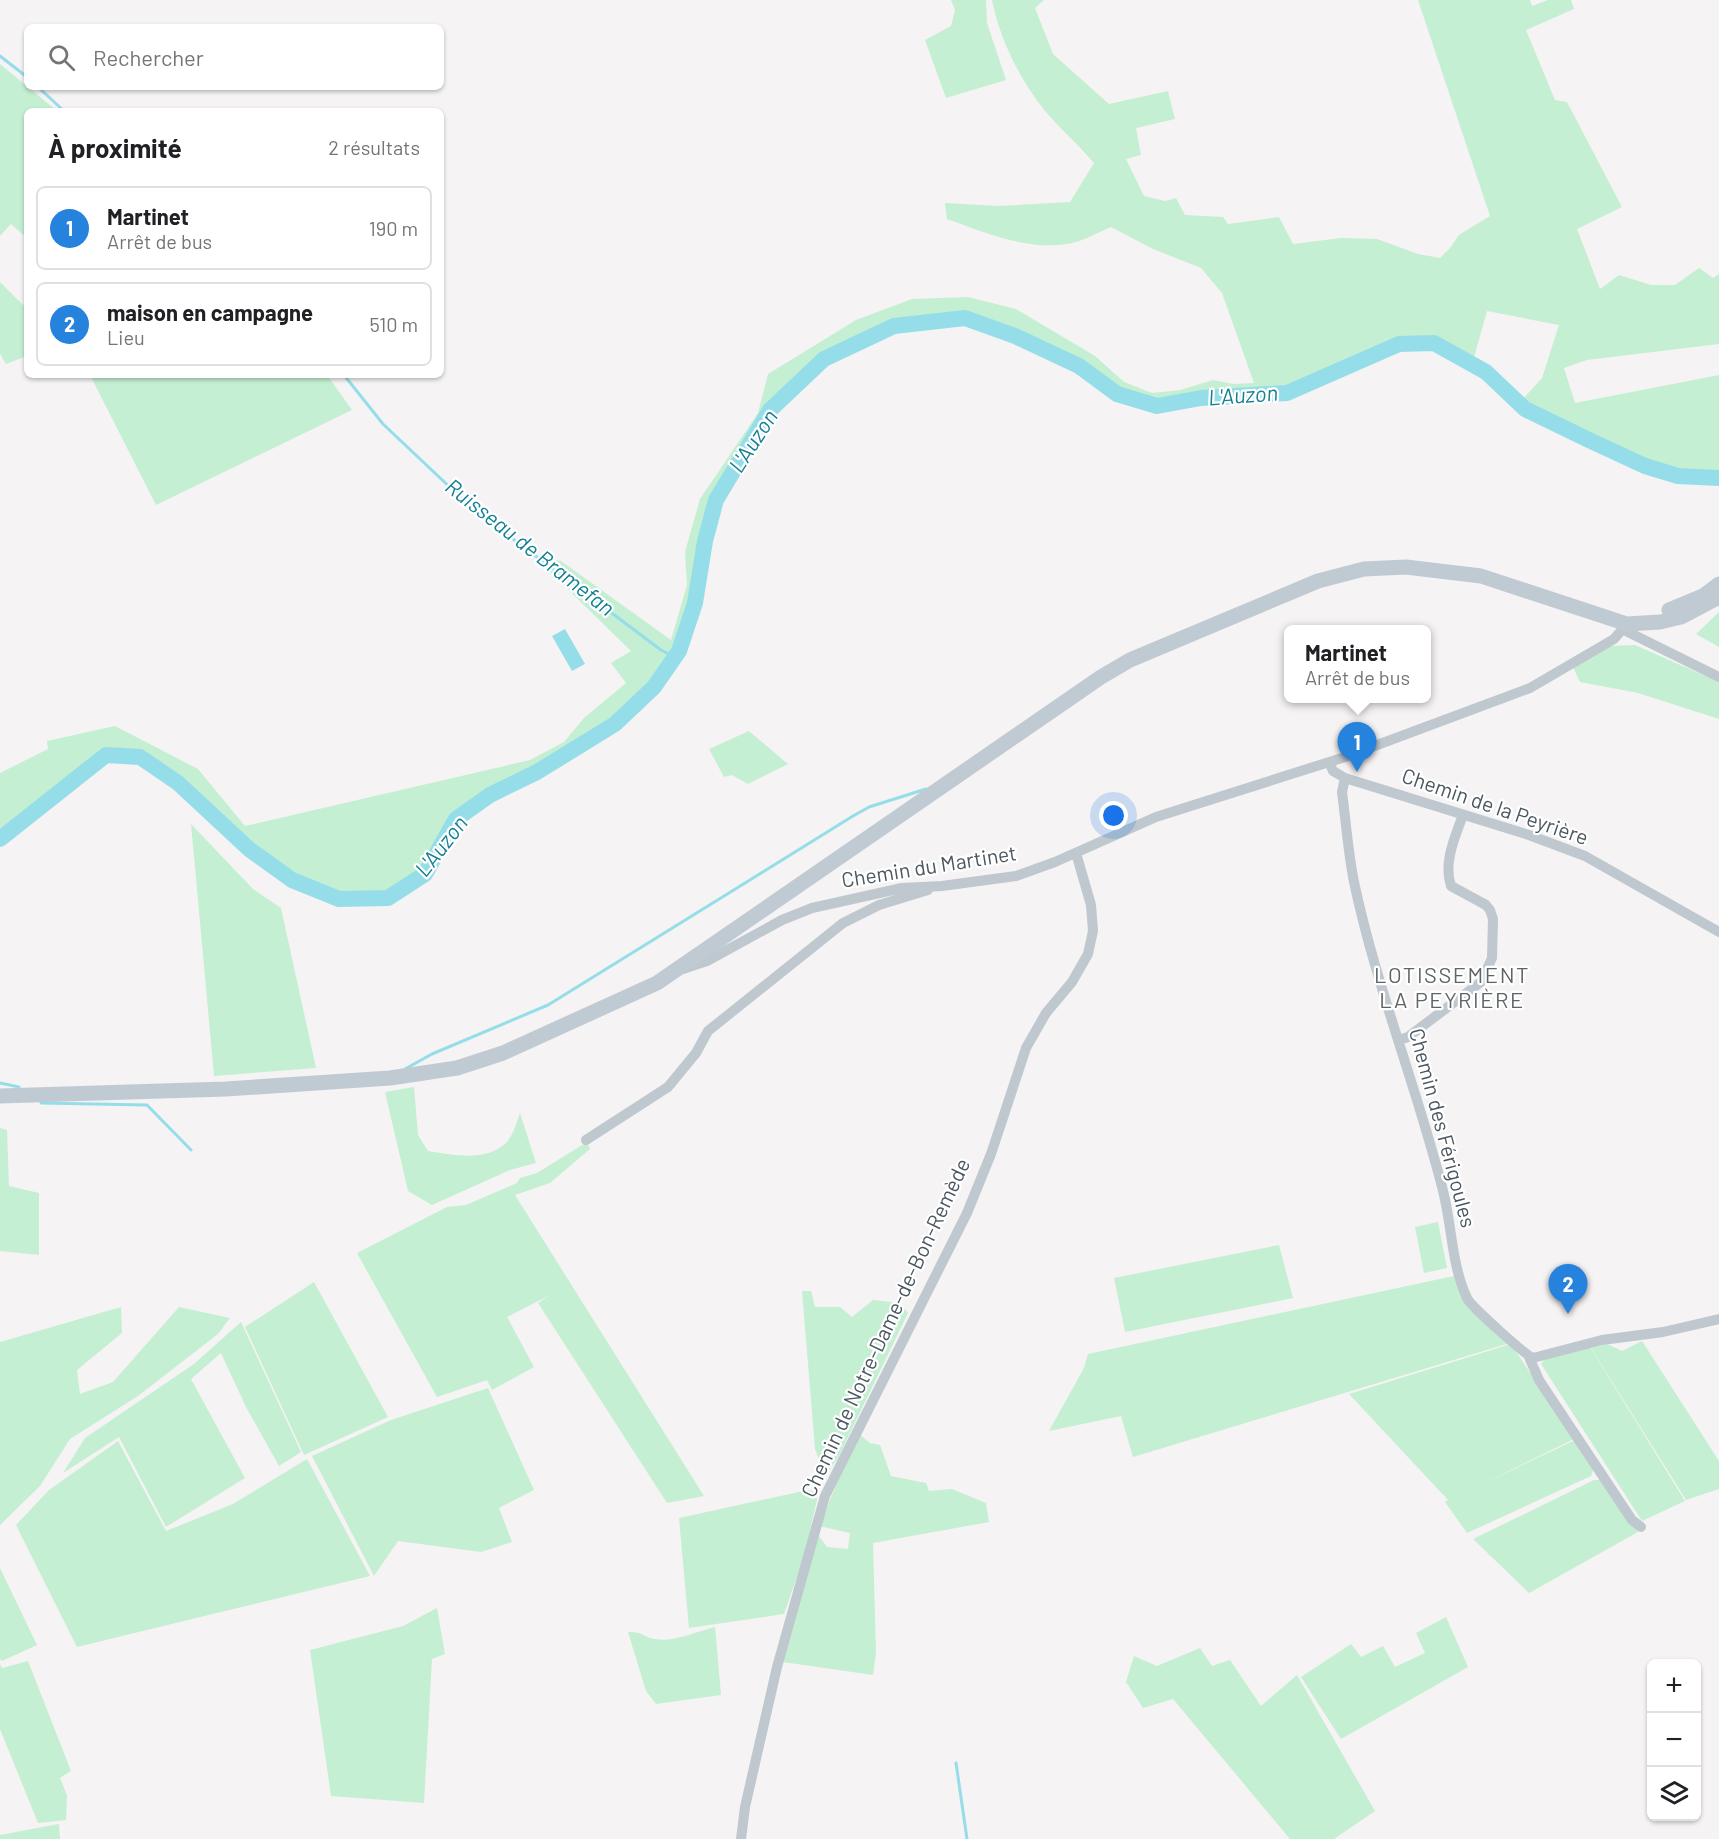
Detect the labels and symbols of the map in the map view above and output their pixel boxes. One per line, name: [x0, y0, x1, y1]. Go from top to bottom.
water label: L'Auzon: [1207, 379, 1279, 409]
water label: L'Auzon: [722, 404, 782, 477]
water label: Ruisseau de Bramefan: [441, 472, 620, 620]
pin: 1: [1338, 722, 1376, 772]
street label: Chemin de la Peyrière: [1399, 762, 1592, 849]
your location: [1099, 801, 1128, 830]
water label: L'Auzon: [408, 810, 472, 881]
street label: Chemin du Martinet: [839, 839, 1018, 892]
district label: LOTISSEMENT LA PEYRIÈRE: [1374, 961, 1530, 1012]
street label: Chemin des Férigoules: [1405, 1025, 1482, 1230]
street label: Chemin de Notre-Dame-de-Bon-Remède: [795, 1154, 974, 1501]
pin: 2: [1548, 1264, 1588, 1314]

